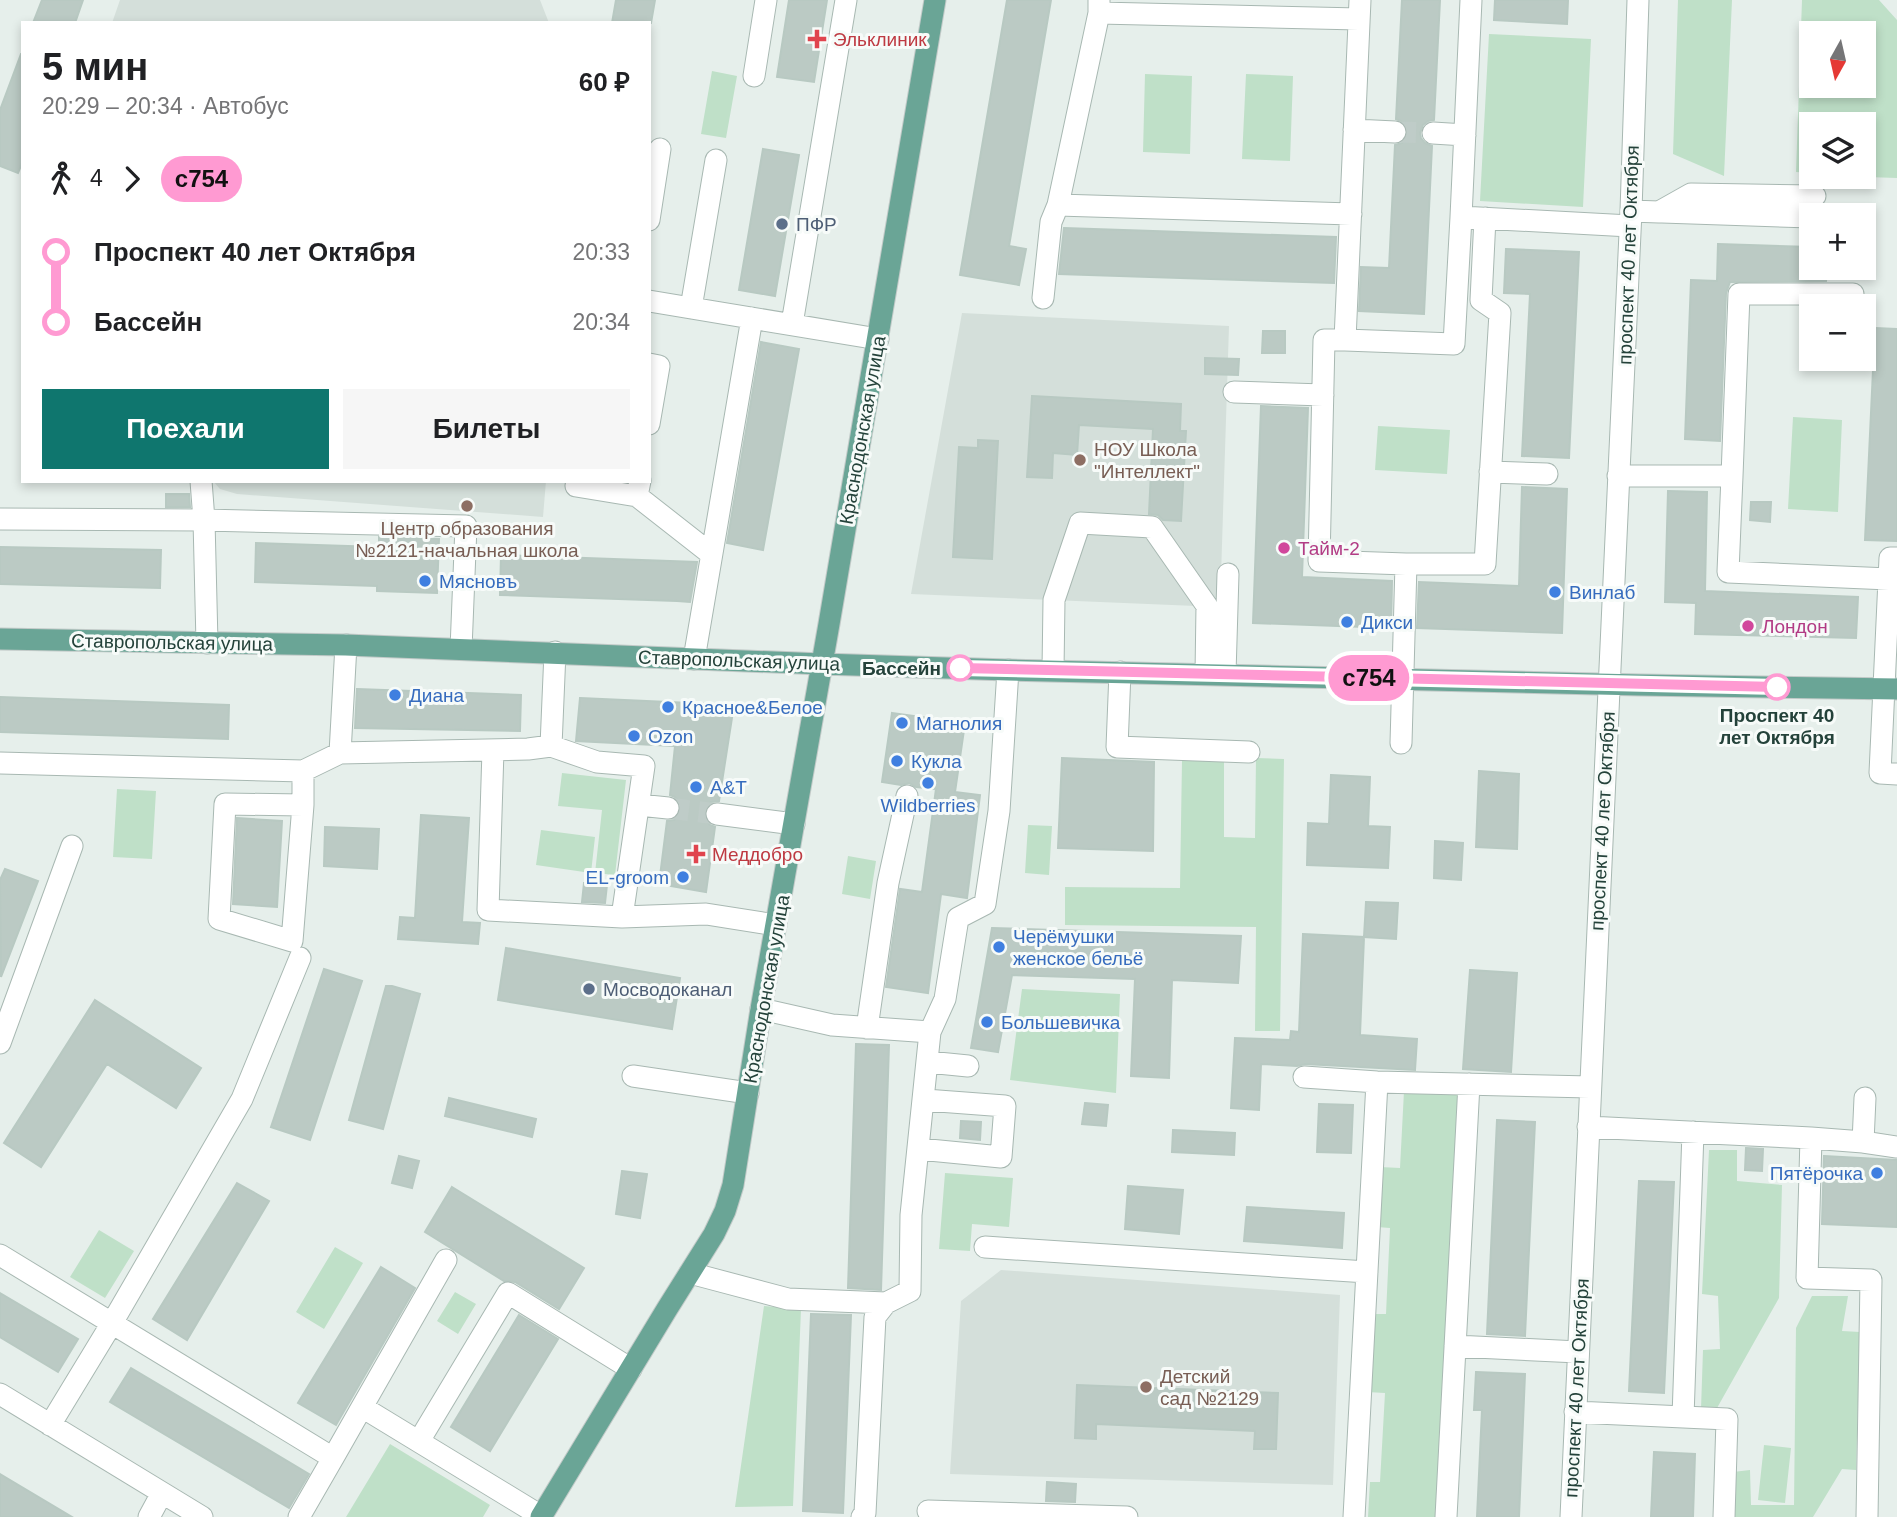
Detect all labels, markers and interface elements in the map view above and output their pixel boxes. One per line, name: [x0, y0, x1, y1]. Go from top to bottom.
north arrow: [1799, 21, 1876, 98]
map controls: [1799, 21, 1876, 371]
marker: Эльклиник: [807, 29, 827, 49]
place label: Эльклиник: [833, 29, 927, 50]
text: 5 мин: [42, 46, 148, 88]
text: 60 ₽: [579, 67, 630, 97]
text: 20:29 – 20:34 · Автобус: [42, 93, 289, 119]
button: layers: [1799, 112, 1876, 189]
street label: проспект 40 лет Октября: [1614, 145, 1643, 365]
icon: walk: [42, 160, 80, 198]
icon: forward: [113, 160, 151, 198]
text: 4: [90, 165, 103, 191]
text: с754: [175, 165, 228, 192]
button: +: [1799, 203, 1876, 280]
place label: ПФР: [796, 214, 837, 235]
marker: ПФР: [774, 216, 790, 232]
text: Проспект 40 лет Октября: [94, 237, 416, 267]
text: 20:33: [572, 239, 630, 265]
button: −: [1799, 294, 1876, 371]
text: Бассейн: [94, 307, 202, 337]
text: 20:34: [572, 309, 630, 335]
street label: Краснодонская улица: [836, 334, 889, 526]
button: Поехали: [42, 389, 329, 469]
button: Билеты: [343, 389, 630, 469]
place label: НОУ Школа "Интеллект": [1094, 439, 1200, 482]
marker: НОУ Школа "Интеллект": [1072, 452, 1088, 468]
marker: Центр образования №2121-начальная школа: [459, 498, 475, 514]
place label: Центр образования №2121-начальная школа: [355, 518, 579, 561]
place label: Тайм-2: [1298, 538, 1360, 559]
marker: Тайм-2: [1276, 540, 1292, 556]
place label: Мясновъ: [439, 571, 517, 592]
marker: Мясновъ: [417, 573, 433, 589]
place label: Винлаб: [1569, 582, 1635, 603]
marker: Винлаб: [1547, 584, 1563, 600]
place label: Дикси: [1361, 612, 1413, 633]
marker: Дикси: [1339, 614, 1355, 630]
place label: Лондон: [1762, 616, 1828, 637]
marker: Лондон: [1740, 618, 1756, 634]
street label: Ставропольская улица: [71, 630, 274, 655]
street label: Ставропольская улица: [638, 646, 841, 675]
marker: Бассейн: [947, 655, 973, 681]
line badge: с754: [1320, 655, 1418, 701]
place label: Бассейн: [862, 658, 941, 679]
text: с754: [1342, 664, 1396, 691]
marker: Проспект 40 лет Октября: [1764, 674, 1790, 700]
place label: Диана: [409, 685, 465, 706]
marker: Диана: [387, 687, 403, 703]
place label: Красное&Белое: [682, 697, 823, 718]
marker: Красное&Белое: [660, 699, 676, 715]
place label: Проспект 40 лет Октября: [1719, 705, 1835, 748]
street label: проспект 40 лет Октября: [1586, 711, 1619, 931]
place label: Магнолия: [916, 713, 1002, 734]
marker: Магнолия: [894, 715, 910, 731]
place label: Ozon: [648, 726, 693, 747]
marker: Ozon: [626, 728, 642, 744]
place label: Кукла: [911, 751, 962, 772]
marker: Кукла: [889, 753, 905, 769]
marker: Wildberries: [920, 775, 936, 791]
place label: A&T: [710, 777, 747, 798]
marker: A&T: [688, 779, 704, 795]
place label: Wildberries: [880, 795, 976, 816]
marker: Меддобро: [686, 844, 706, 864]
place label: Меддобро: [712, 844, 803, 865]
place label: EL-groom: [586, 867, 669, 888]
marker: EL-groom: [675, 869, 691, 885]
street label: Краснодонская улица: [740, 893, 793, 1085]
place label: Черёмушки женское бельё: [1013, 926, 1143, 969]
marker: Черёмушки женское бельё: [991, 939, 1007, 955]
place label: Мосводоканал: [603, 979, 732, 1000]
marker: Мосводоканал: [581, 981, 597, 997]
place label: Большевичка: [1001, 1012, 1121, 1033]
marker: Большевичка: [979, 1014, 995, 1030]
place label: Пятёрочка: [1770, 1163, 1863, 1184]
marker: Пятёрочка: [1869, 1165, 1885, 1181]
street label: проспект 40 лет Октября: [1560, 1278, 1593, 1498]
place label: Детский сад №2129: [1160, 1366, 1259, 1409]
marker: Детский сад №2129: [1138, 1379, 1154, 1395]

